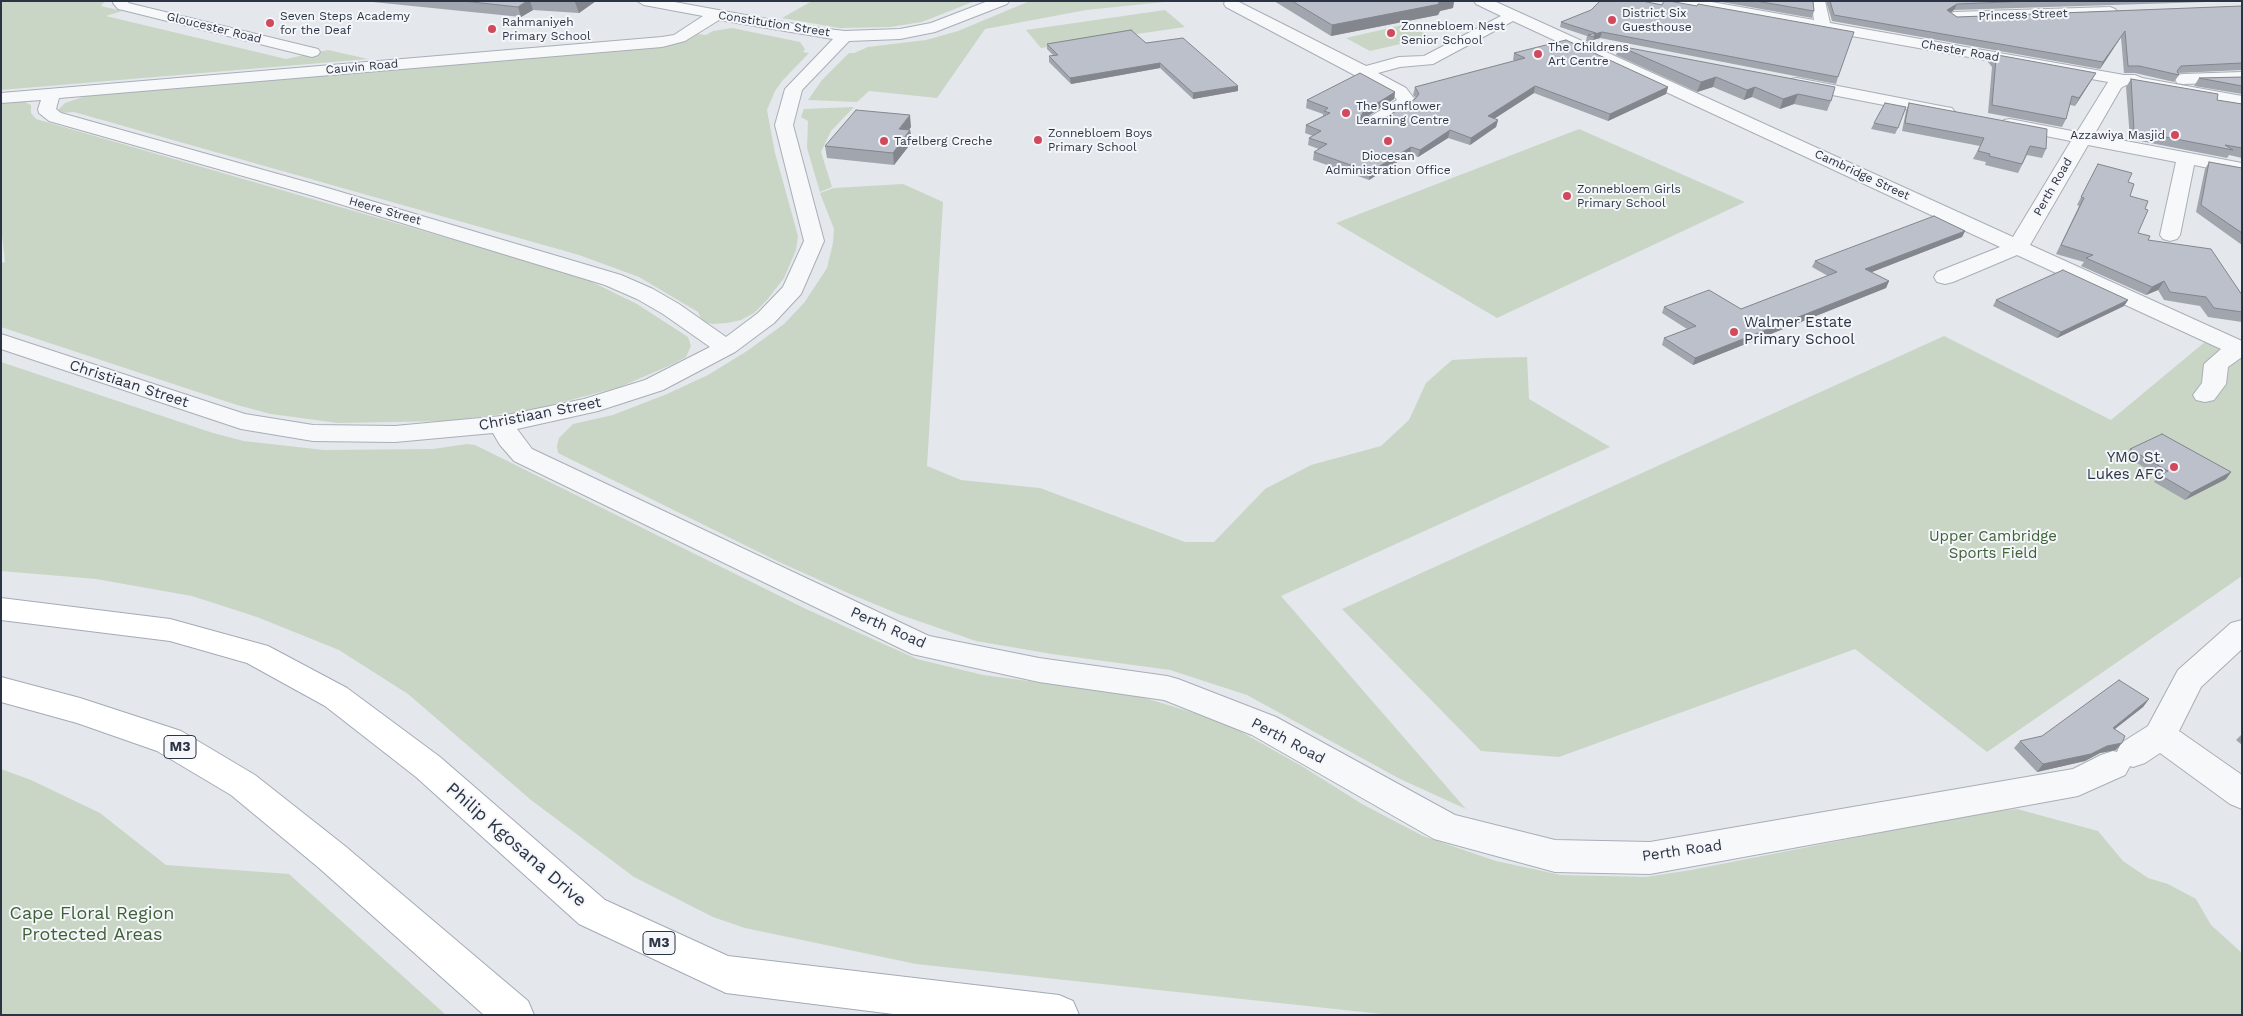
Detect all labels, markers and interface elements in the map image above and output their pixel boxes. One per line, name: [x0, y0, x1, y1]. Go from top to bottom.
place label: District Six Guesthouse: [1622, 6, 1692, 34]
street label: Princess Street: [1978, 6, 2068, 24]
street label: Constitution Street: [717, 8, 831, 40]
street label: Gloucester Road: [165, 9, 263, 47]
place label: Seven Steps Academy for the Deaf: [280, 9, 410, 37]
marker: District Six Guesthouse: [1606, 14, 1618, 26]
place label: Rahmaniyeh Primary School: [502, 15, 591, 43]
marker: Seven Steps Academy for the Deaf: [264, 17, 276, 29]
place label: Zonnebloem Nest Senior School: [1401, 19, 1505, 47]
marker: Rahmaniyeh Primary School: [486, 23, 498, 35]
marker: Zonnebloem Nest Senior School: [1385, 27, 1397, 39]
street label: Chester Road: [1920, 37, 2000, 65]
place label: The Childrens Art Centre: [1548, 40, 1629, 68]
marker: The Childrens Art Centre: [1532, 48, 1544, 60]
street label: Cauvin Road: [325, 57, 399, 77]
place label: The Sunflower Learning Centre: [1356, 99, 1449, 127]
marker: The Sunflower Learning Centre: [1340, 107, 1352, 119]
place label: Zonnebloem Boys Primary School: [1048, 126, 1152, 154]
place label: Azzawiya Masjid: [2070, 128, 2165, 142]
marker: Azzawiya Masjid: [2169, 129, 2181, 141]
place label: Tafelberg Creche: [894, 134, 992, 148]
marker: Zonnebloem Boys Primary School: [1032, 134, 1044, 146]
marker: Tafelberg Creche: [878, 135, 890, 147]
marker: Diocesan Administration Office: [1382, 135, 1394, 147]
street label: Cambridge Street: [1812, 147, 1912, 203]
place label: Diocesan Administration Office: [1325, 149, 1451, 177]
street label: Perth Road: [2031, 155, 2075, 219]
place label: Zonnebloem Girls Primary School: [1577, 182, 1681, 210]
marker: Zonnebloem Girls Primary School: [1561, 190, 1573, 202]
street label: Heere Street: [347, 194, 423, 228]
place label: Walmer Estate Primary School: [1744, 314, 1855, 349]
marker: Walmer Estate Primary School: [1728, 326, 1740, 338]
street label: Christiaan Street: [67, 356, 191, 412]
street label: Christiaan Street: [477, 393, 603, 435]
place label: YMO St. Lukes AFC: [2087, 449, 2164, 484]
marker: YMO St. Lukes AFC: [2168, 461, 2180, 473]
park label: Upper Cambridge Sports Field: [1929, 528, 2057, 563]
street label: Perth Road: [848, 603, 928, 653]
street label: Perth Road: [1248, 714, 1328, 768]
road number: M3: [164, 736, 196, 759]
street label: Philip Kgosana Drive: [441, 778, 591, 912]
street label: Perth Road: [1641, 836, 1723, 866]
park label: Cape Floral Region Protected Areas: [10, 903, 174, 946]
road number: M3: [643, 931, 675, 954]

